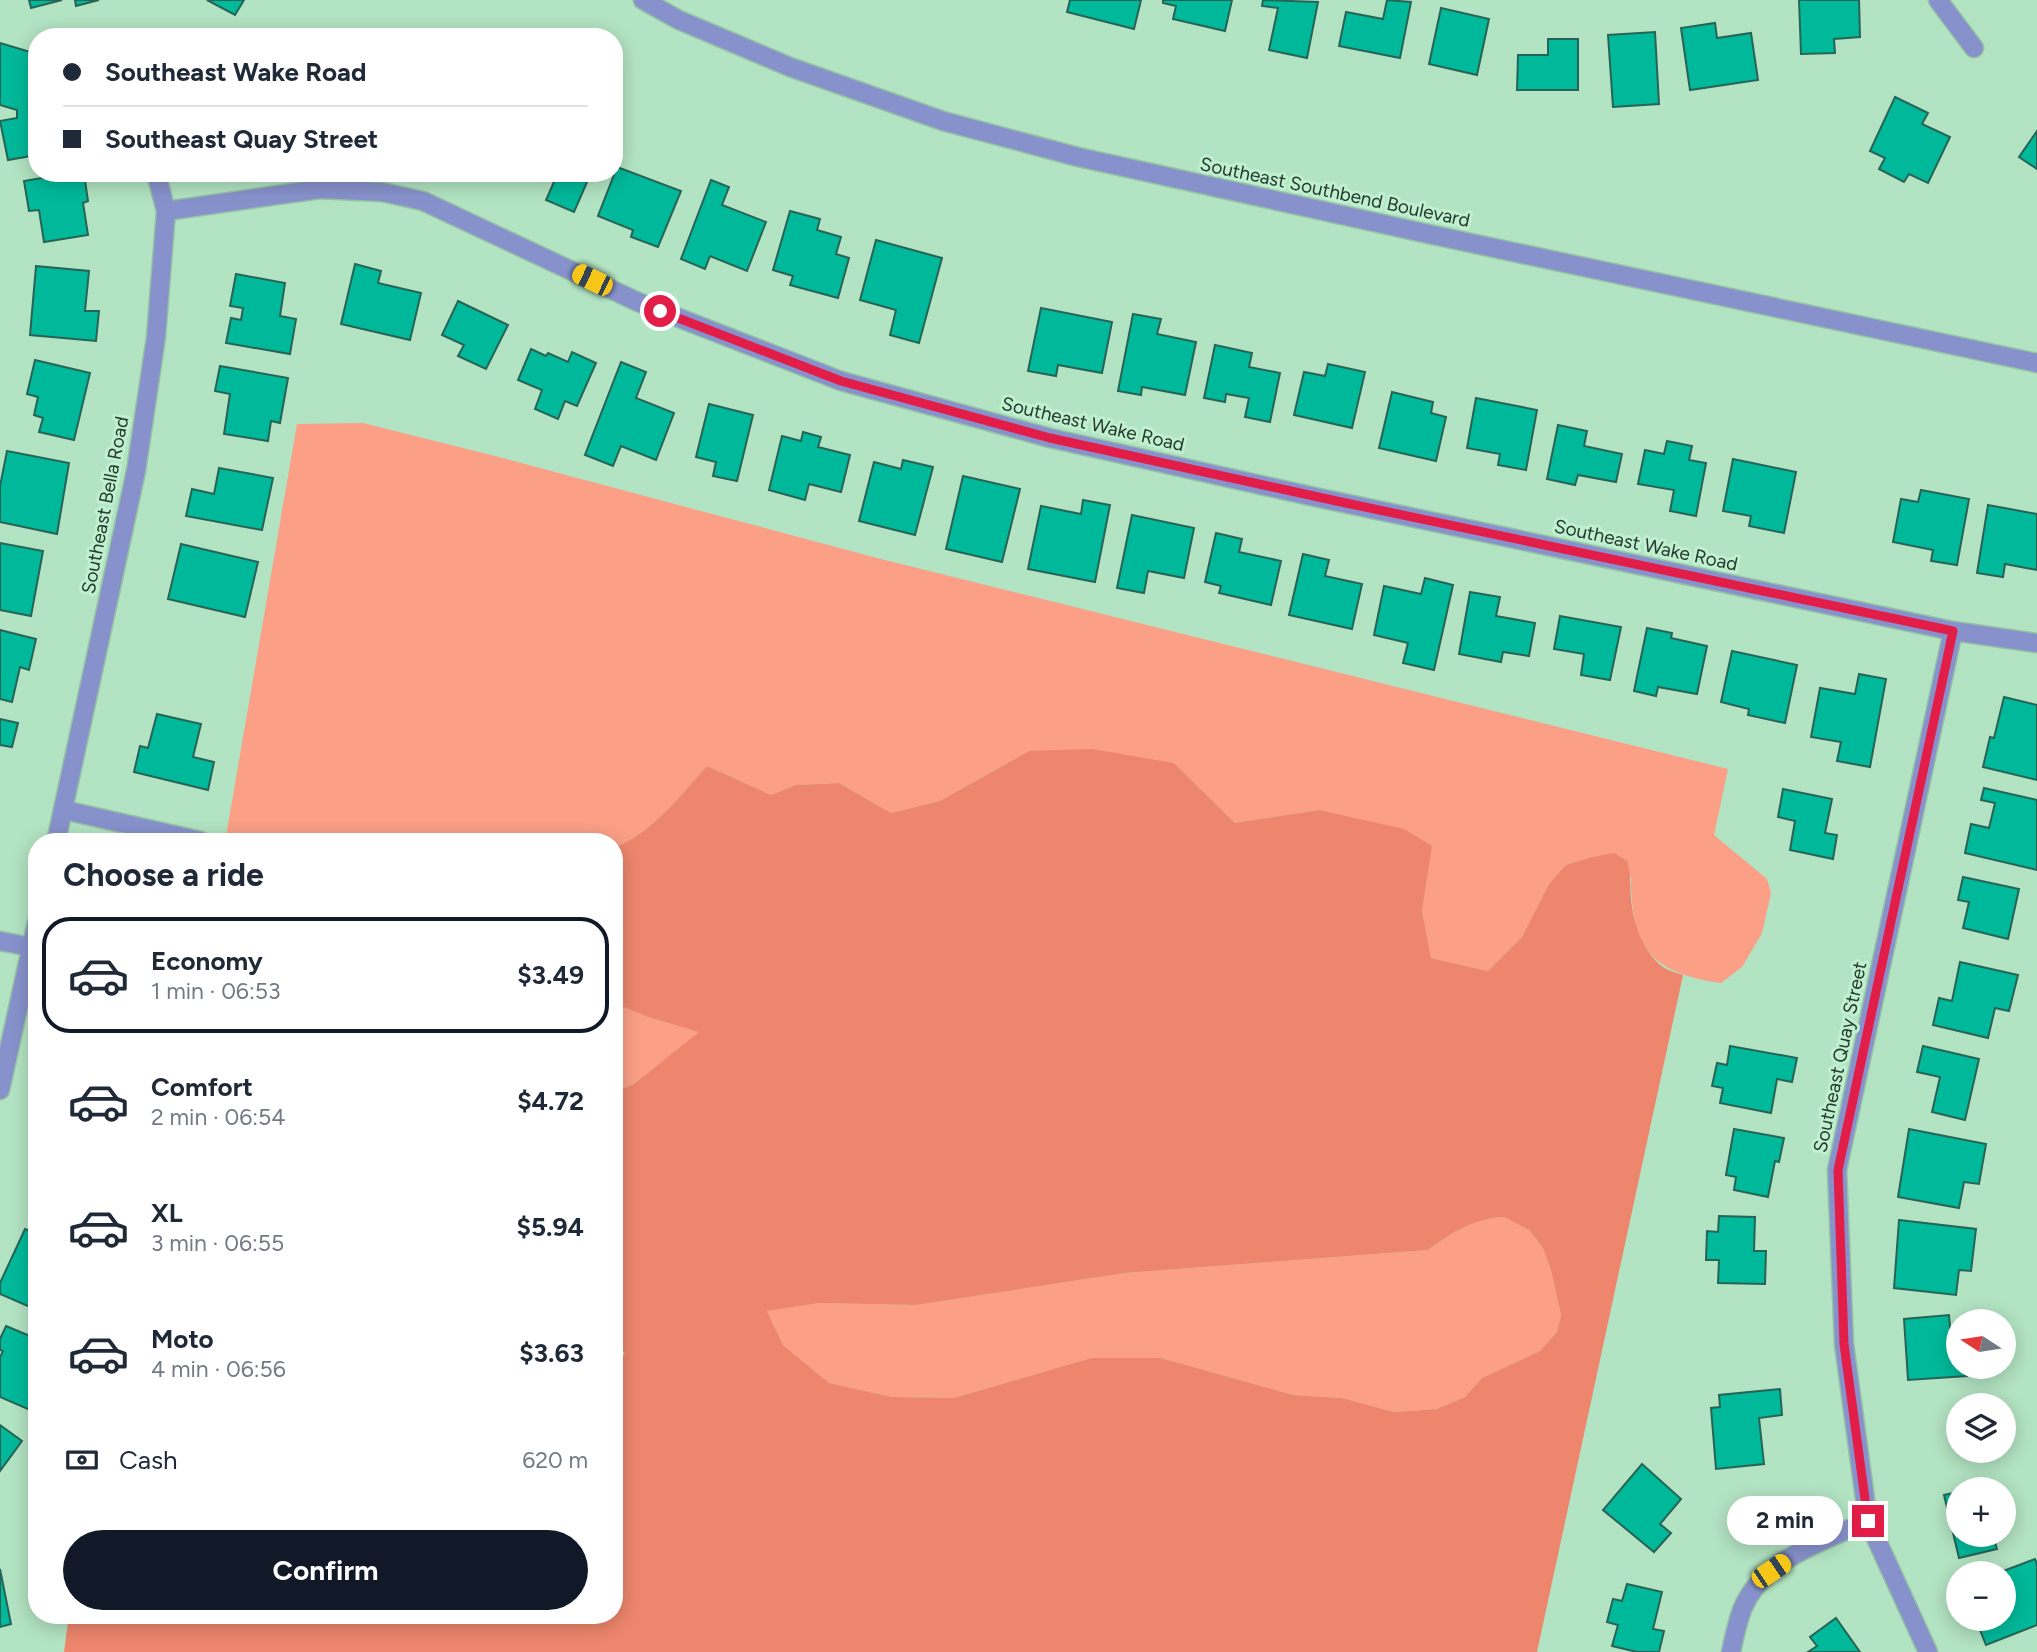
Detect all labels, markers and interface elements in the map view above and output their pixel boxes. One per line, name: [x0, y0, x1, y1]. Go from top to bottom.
text: Southeast Wake Road: [105, 56, 366, 88]
text: Southeast Quay Street: [105, 123, 378, 155]
street label: Southeast Southbend Boulevard: [1198, 152, 1472, 232]
car: [569, 261, 616, 299]
route start: [644, 295, 676, 327]
street label: Southeast Wake Road: [999, 392, 1187, 456]
street label: Southeast Bella Road: [77, 414, 133, 596]
street label: Southeast Wake Road: [1552, 514, 1740, 576]
text: Choose a ride: [63, 856, 264, 894]
icon: car: [67, 944, 130, 1007]
text: Economy: [151, 945, 263, 977]
text: $3.49: [517, 959, 584, 991]
street label: Southeast Quay Street: [1809, 959, 1871, 1155]
text: 1 min · 06:53: [151, 977, 280, 1005]
icon: car: [67, 1070, 130, 1133]
text: Comfort: [151, 1071, 253, 1103]
text: $4.72: [517, 1085, 584, 1117]
text: 2 min · 06:54: [151, 1103, 286, 1131]
icon: car: [67, 1196, 130, 1259]
text: XL: [151, 1197, 183, 1229]
text: $5.94: [517, 1211, 584, 1243]
text: 3 min · 06:55: [151, 1229, 284, 1257]
north arrow: [1946, 1309, 2016, 1379]
map controls: [1946, 1309, 2016, 1631]
icon: car: [67, 1322, 130, 1385]
text: Moto: [151, 1323, 214, 1355]
text: $3.63: [519, 1337, 584, 1369]
text: 4 min · 06:56: [151, 1355, 286, 1383]
button: layers: [1946, 1393, 2016, 1463]
icon: cash: [63, 1441, 101, 1479]
text: Cash: [119, 1444, 178, 1476]
text: 620 m: [522, 1446, 588, 1474]
button: +: [1946, 1477, 2016, 1547]
callout: 2 min: [1728, 1496, 1843, 1546]
route end: [1852, 1505, 1884, 1537]
text: 2 min: [1756, 1506, 1814, 1534]
button: Confirm: [63, 1530, 588, 1610]
car: [1748, 1551, 1795, 1591]
button: −: [1946, 1561, 2016, 1631]

